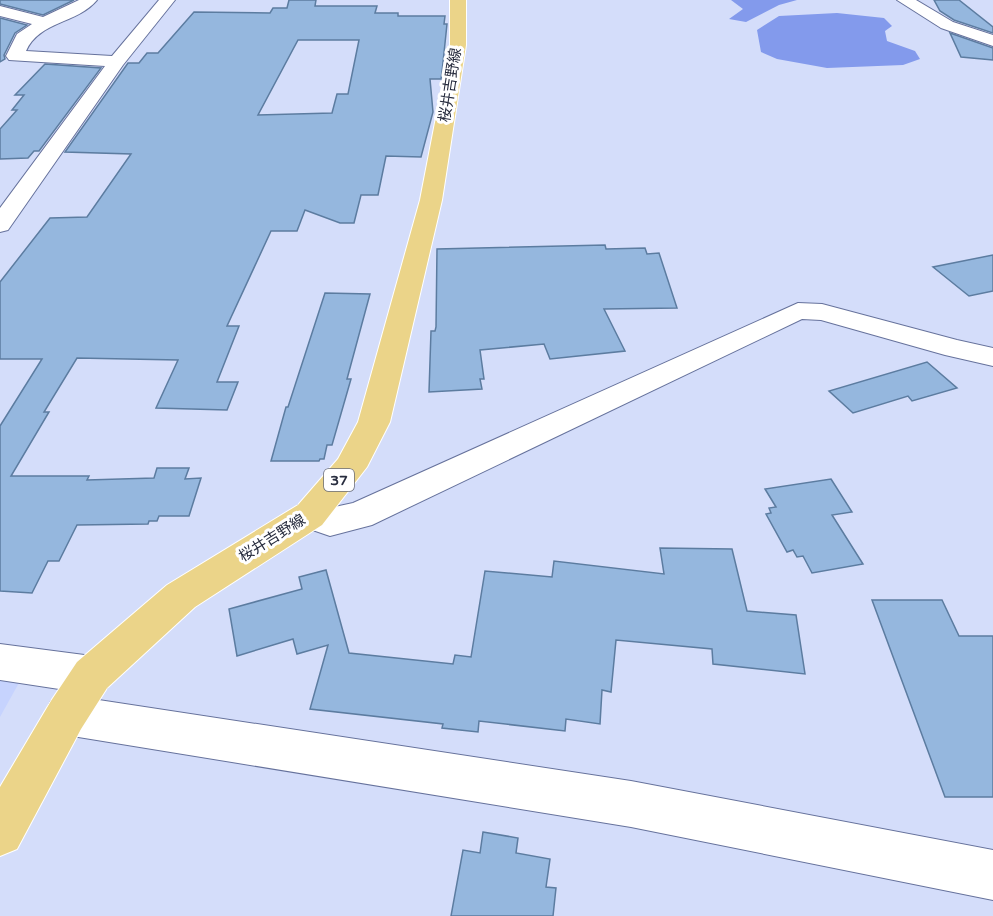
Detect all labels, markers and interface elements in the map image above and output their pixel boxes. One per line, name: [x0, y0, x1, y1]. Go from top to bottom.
street label: 桜井吉野線: [435, 47, 465, 123]
road number: 37: [324, 469, 354, 491]
street label: 桜井吉野線: [235, 510, 309, 566]

